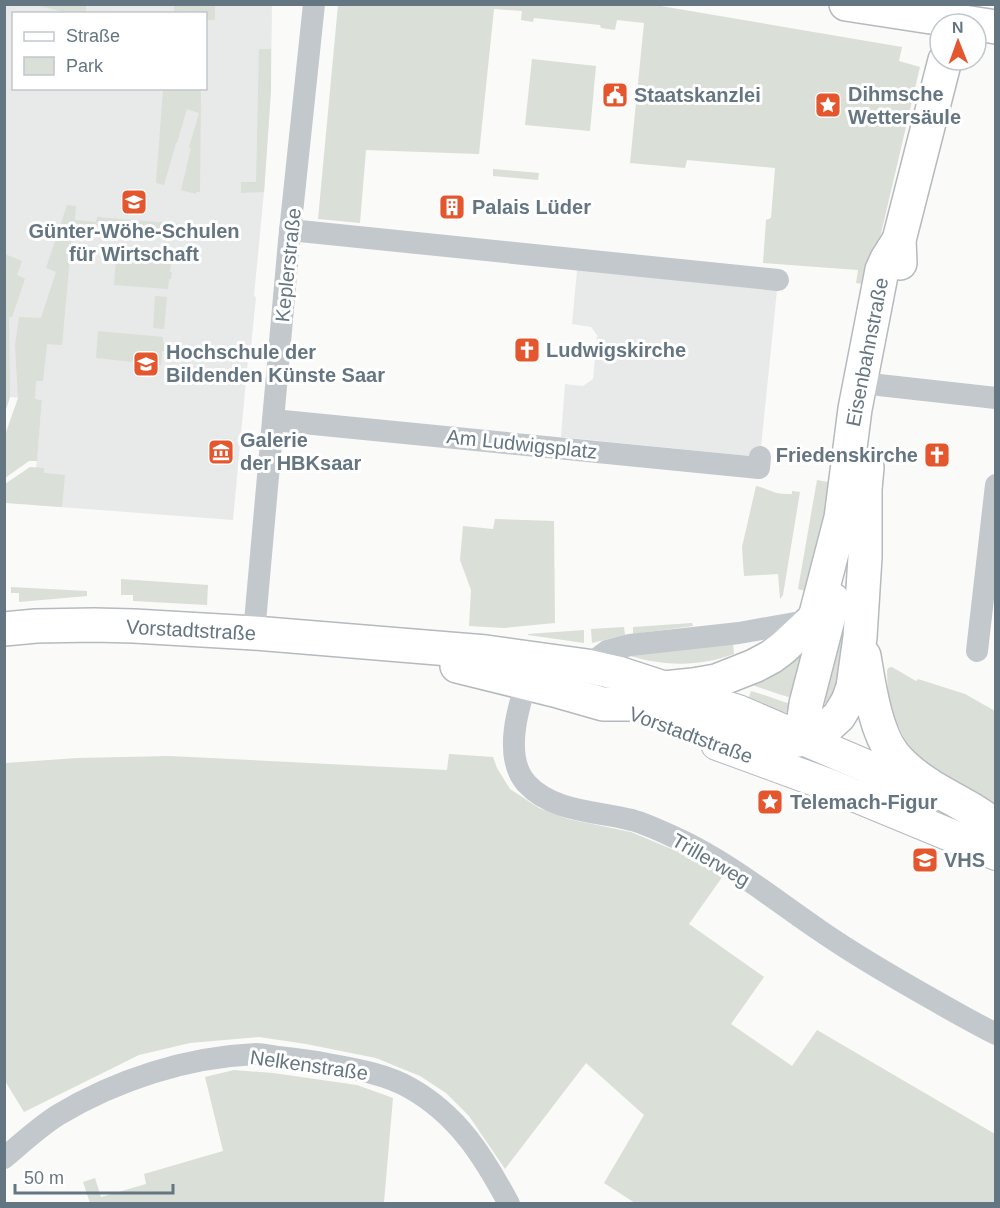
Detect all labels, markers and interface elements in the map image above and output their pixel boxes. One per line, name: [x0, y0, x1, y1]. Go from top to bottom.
legend: [12, 12, 207, 90]
north arrow: [928, 12, 988, 72]
text: N: [952, 19, 964, 36]
text: Straße: [66, 26, 120, 46]
text: Park: [66, 56, 104, 76]
public building icon: Staatskanzlei: [600, 80, 630, 110]
place label: Dihmsche Wettersäule: [848, 83, 961, 128]
place label: Staatskanzlei: [634, 84, 761, 106]
place icon: Dihmsche Wettersäule: [813, 90, 843, 120]
school or university icon: Günter-Wöhe-Schulen für Wirtschaft: [119, 187, 149, 217]
building icon: Palais Lüder: [437, 192, 467, 222]
place label: Palais Lüder: [472, 196, 591, 218]
street label: Keplerstraße: [271, 207, 305, 323]
place label: Günter-Wöhe-Schulen für Wirtschaft: [28, 220, 240, 265]
street label: Eisenbahnstraße: [842, 276, 892, 428]
church icon: Ludwigskirche: [512, 335, 542, 365]
place label: Ludwigskirche: [546, 339, 686, 361]
place label: Hochschule der Bildenden Künste Saar: [166, 341, 385, 386]
school or university icon: Hochschule der Bildenden Künste Saar: [131, 349, 161, 379]
street label: Am Ludwigsplatz: [446, 425, 598, 463]
place label: Galerie der HBKsaar: [240, 429, 361, 474]
museum icon: Galerie der HBKsaar: [206, 437, 236, 467]
church icon: Friedenskirche: [922, 440, 952, 470]
place label: Friedenskirche: [776, 444, 918, 466]
street label: Vorstadtstraße: [125, 616, 257, 644]
street label: Vorstadtstraße: [626, 702, 756, 768]
place icon: Telemach-Figur: [755, 787, 785, 817]
place label: Telemach-Figur: [790, 791, 938, 813]
street label: Trillerweg: [668, 829, 754, 891]
school or university icon: VHS: [910, 845, 940, 875]
place label: VHS: [944, 849, 985, 871]
street label: Nelkenstraße: [249, 1046, 369, 1084]
scale bar: [15, 1157, 172, 1195]
text: 50 m: [24, 1168, 64, 1188]

